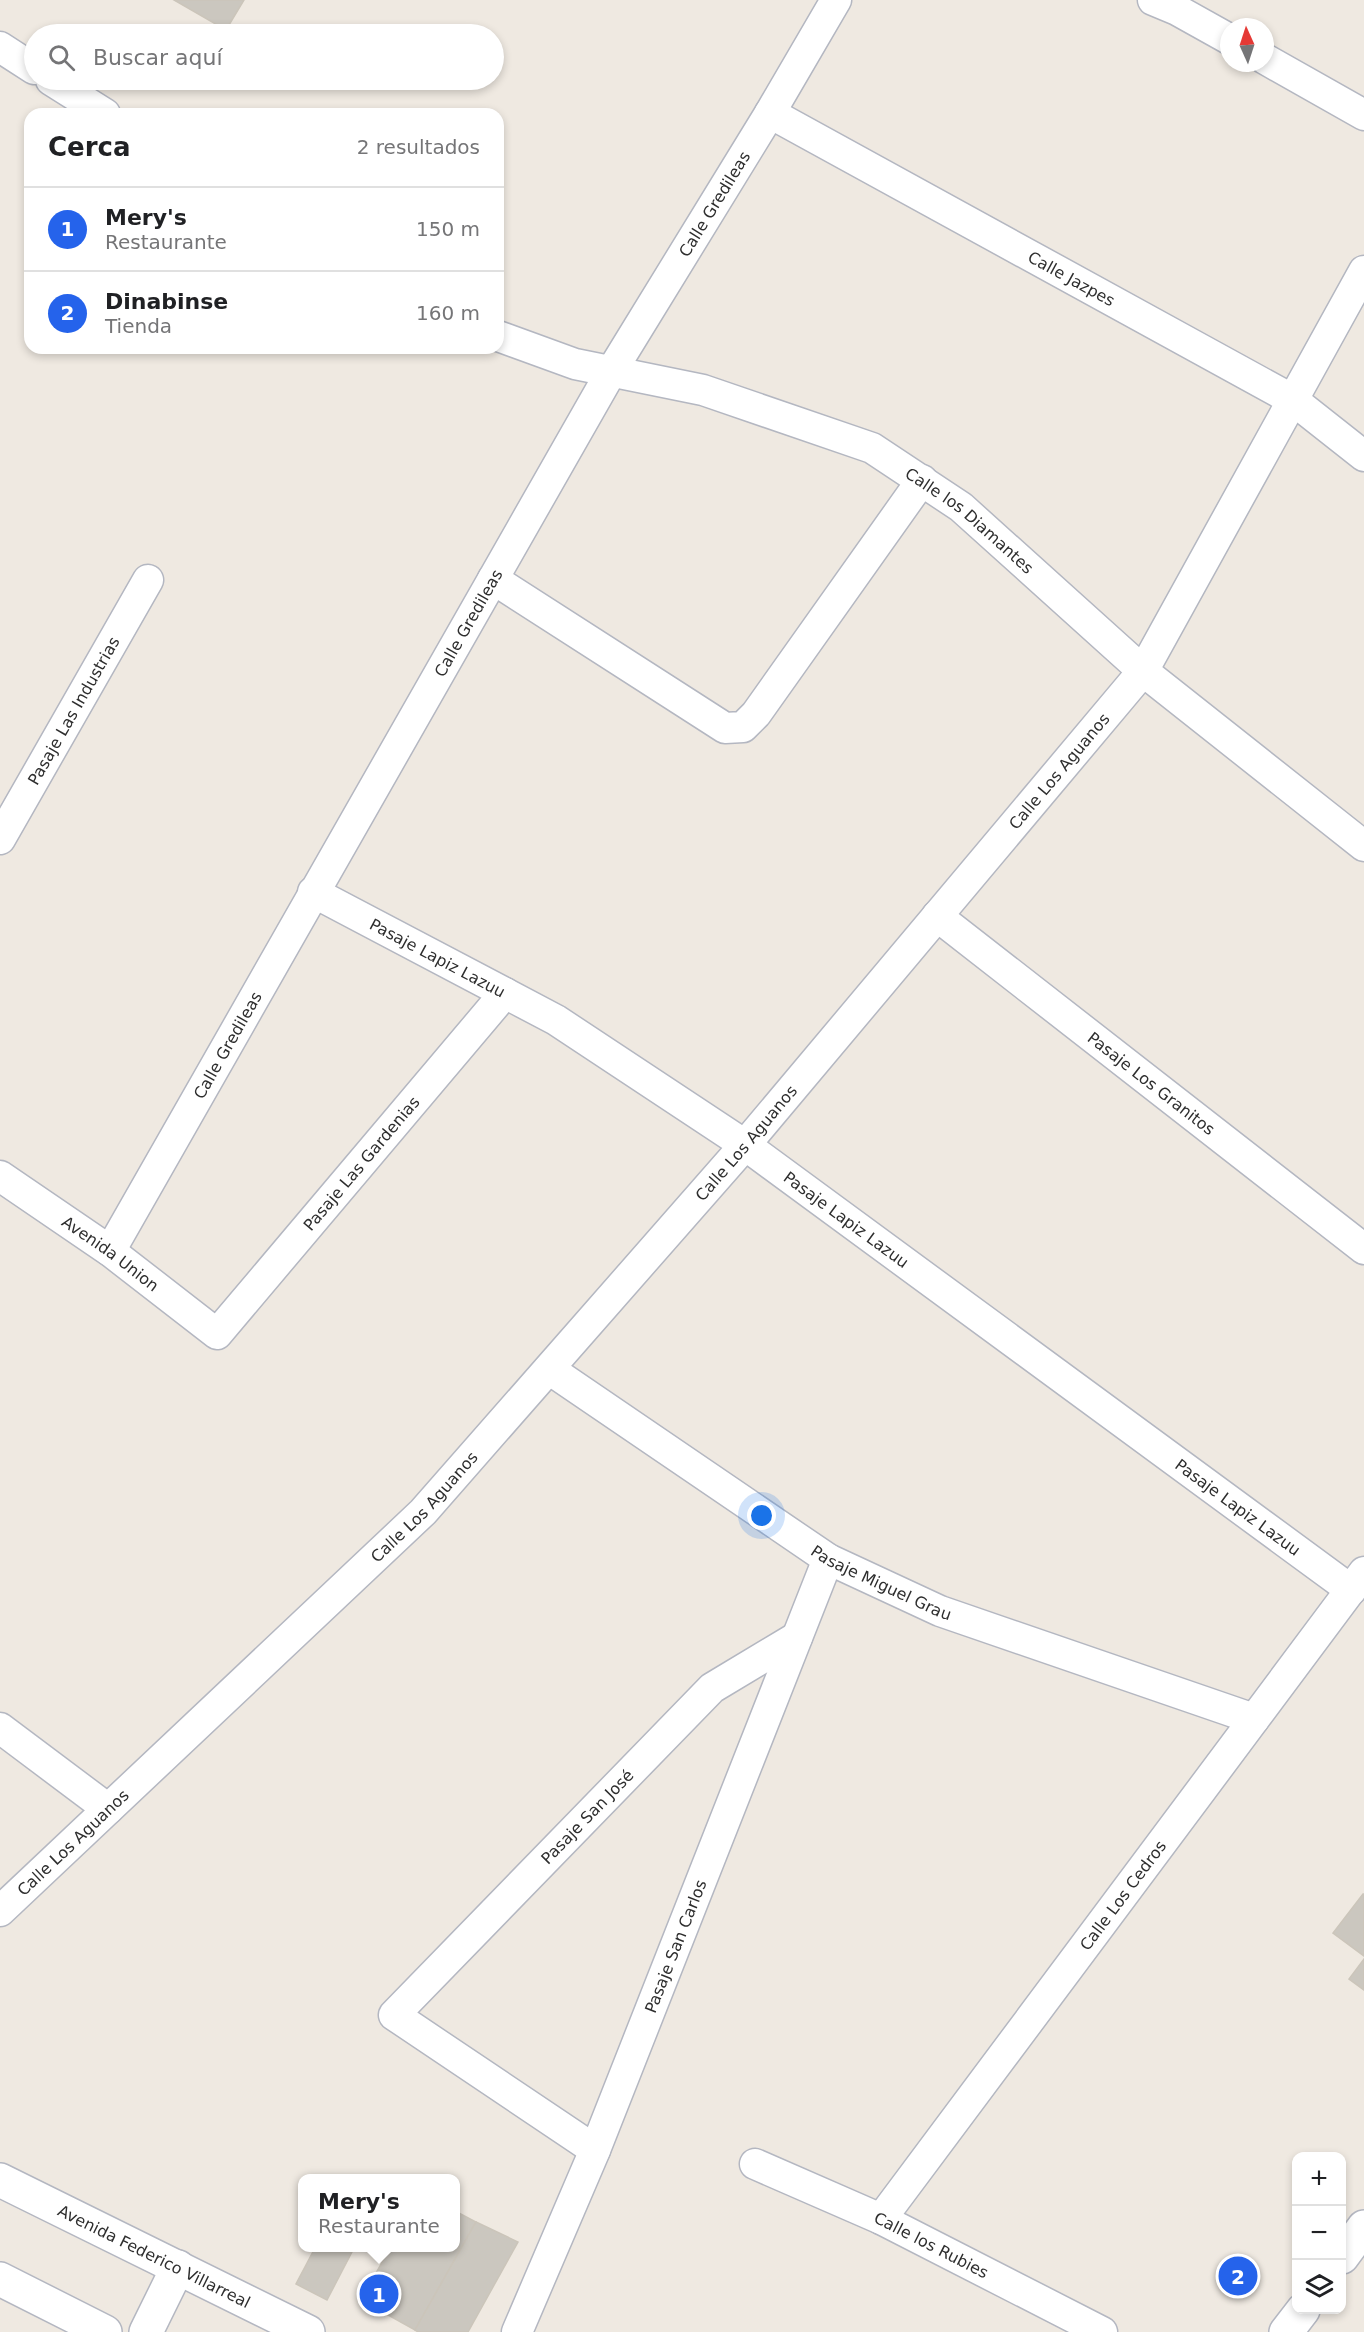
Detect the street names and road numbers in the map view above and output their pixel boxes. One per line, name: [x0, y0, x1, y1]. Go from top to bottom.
street label: Calle Gredileas: [675, 148, 754, 260]
street label: Calle Jazpes: [1025, 247, 1118, 310]
street label: Calle los Diamantes: [902, 464, 1037, 578]
street label: Calle Gredileas: [430, 566, 507, 680]
street label: Pasaje Las Industrias: [24, 633, 124, 788]
street label: Calle Los Aguanos: [1005, 709, 1114, 833]
street label: Pasaje Lapiz Lazuu: [366, 915, 509, 1002]
street label: Calle Gredileas: [190, 988, 266, 1102]
street label: Pasaje Los Granitos: [1084, 1028, 1219, 1139]
street label: Calle Los Aguanos: [692, 1082, 801, 1205]
street label: Pasaje Las Gardenias: [300, 1093, 424, 1235]
street label: Pasaje Lapiz Lazuu: [780, 1168, 912, 1272]
street label: Avenida Union: [58, 1212, 163, 1295]
street label: Calle Los Aguanos: [367, 1448, 482, 1566]
street label: Pasaje Lapiz Lazuu: [1171, 1455, 1304, 1560]
street label: Pasaje Miguel Grau: [807, 1541, 954, 1624]
street label: Pasaje San José: [537, 1766, 637, 1868]
street label: Calle Los Aguanos: [13, 1786, 133, 1900]
street label: Calle Los Cedros: [1076, 1837, 1170, 1954]
street label: Pasaje San Carlos: [641, 1877, 711, 2016]
street label: Avenida Federico Villarreal: [55, 2201, 253, 2312]
street label: Calle los Rubies: [871, 2208, 991, 2282]

